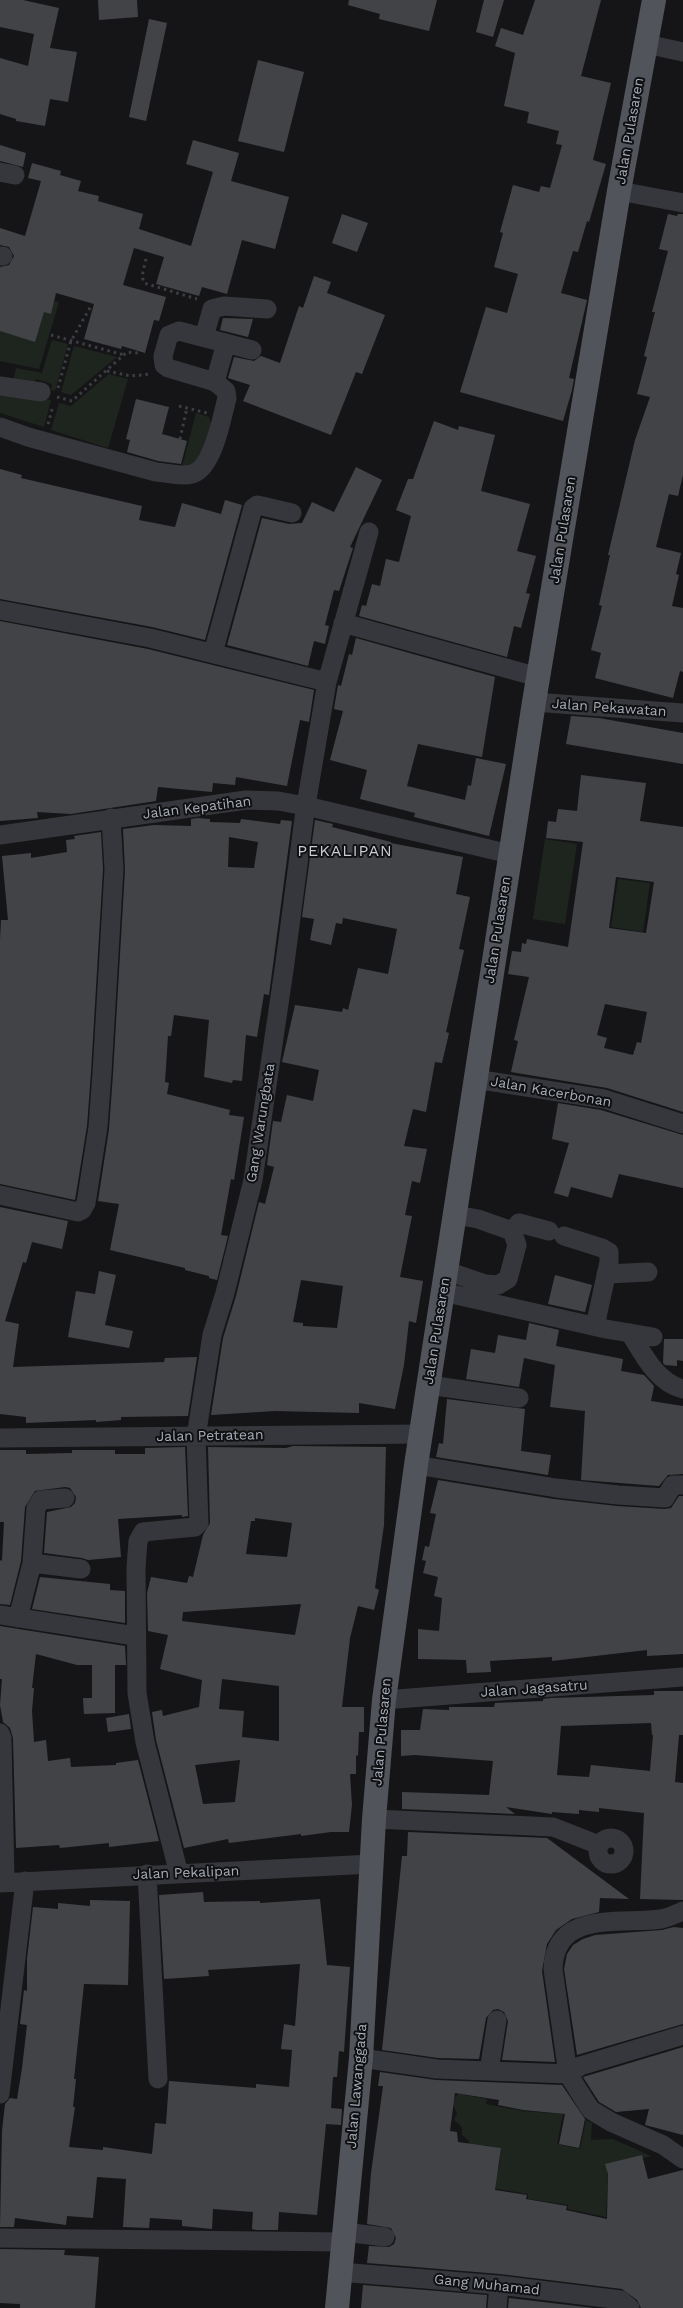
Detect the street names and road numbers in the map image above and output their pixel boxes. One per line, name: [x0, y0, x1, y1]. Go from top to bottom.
street label: Jalan Pulasaren: [612, 76, 648, 186]
street label: Jalan Pulasaren: [546, 475, 580, 585]
street label: Jalan Pekawatan: [551, 696, 667, 720]
street label: Jalan Kepatihan: [142, 793, 252, 823]
street label: Jalan Pulasaren: [481, 875, 515, 985]
street label: Gang Warungbata: [243, 1062, 279, 1184]
street label: Jalan Kacerbonan: [489, 1073, 613, 1111]
street label: Jalan Pulasaren: [420, 1276, 454, 1386]
street label: Jalan Petratean: [156, 1427, 264, 1445]
street label: Jalan Pulasaren: [369, 1677, 395, 1787]
street label: Jalan Jagasatru: [480, 1677, 588, 1701]
street label: Jalan Pekalipan: [132, 1863, 240, 1883]
street label: Jalan Lawanggada: [343, 2023, 371, 2149]
street label: Gang Muhamad: [433, 2271, 541, 2299]

